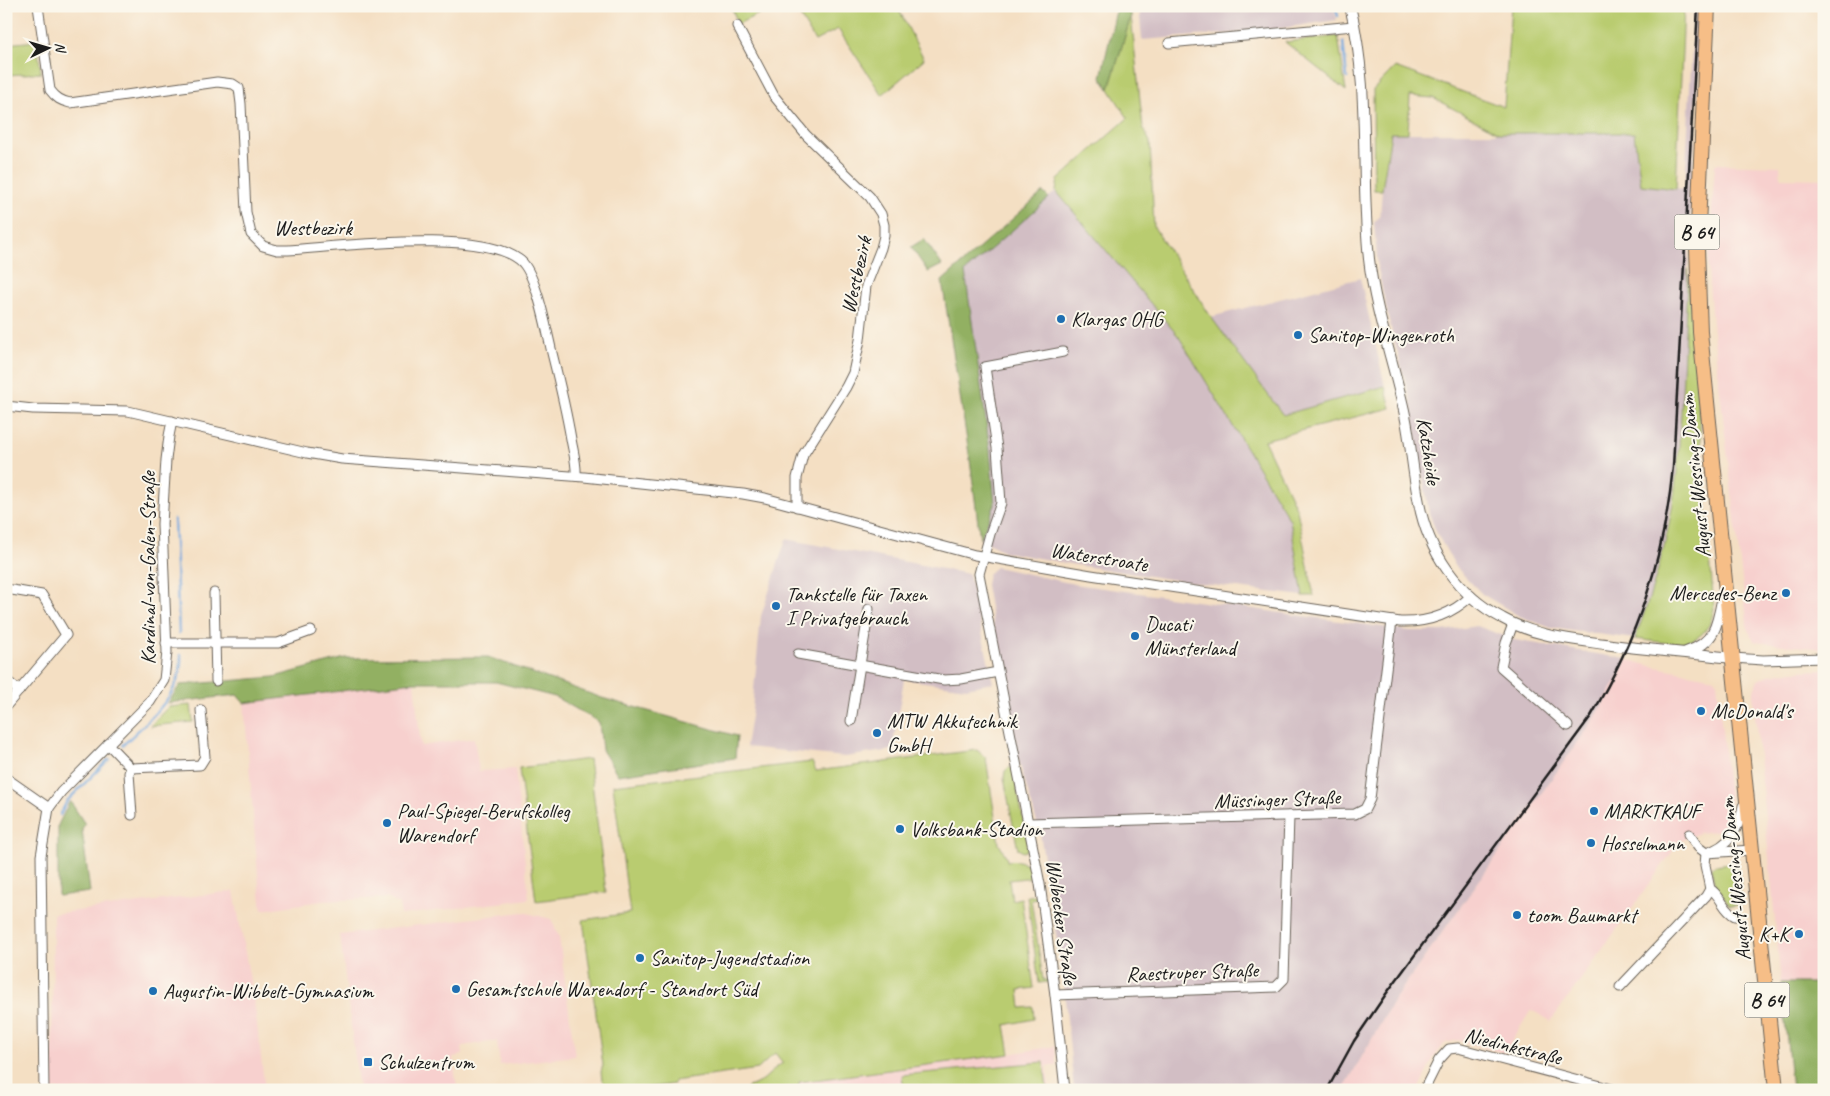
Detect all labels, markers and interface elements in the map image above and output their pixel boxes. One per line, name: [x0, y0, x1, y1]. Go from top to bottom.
north arrow: [22, 22, 72, 72]
text: N: [52, 42, 70, 54]
road number: B 64: [1674, 214, 1720, 250]
street label: Westbezirk: [274, 215, 353, 241]
street label: Westbezirk: [835, 233, 878, 316]
place label: Klargas OHG: [1071, 306, 1165, 332]
marker: Klargas OHG: [1055, 313, 1067, 325]
place label: Sanitop-Wingenroth: [1308, 322, 1454, 348]
marker: Sanitop-Wingenroth: [1292, 329, 1304, 341]
street label: August-Wessing-Damm: [1673, 392, 1717, 559]
street label: Katzheide: [1411, 416, 1447, 489]
street label: Kardinal-von-Galen-Straße: [135, 469, 161, 665]
street label: Waterstroate: [1049, 537, 1150, 578]
place label: Mercedes-Benz: [1669, 580, 1778, 606]
place label: Tankstelle für Taxen I Privatgebrauch: [786, 581, 928, 631]
marker: Mercedes-Benz: [1780, 587, 1792, 599]
marker: Tankstelle für Taxen I Privatgebrauch: [770, 600, 782, 612]
place label: Ducati Münsterland: [1145, 611, 1239, 661]
marker: Ducati Münsterland: [1129, 630, 1141, 642]
place label: McDonald's: [1711, 698, 1794, 724]
marker: McDonald's: [1695, 705, 1707, 717]
place label: MTW Akkutechnik GmbH: [887, 708, 1019, 758]
marker: MTW Akkutechnik GmbH: [871, 727, 883, 739]
street label: Müssinger Straße: [1214, 784, 1343, 814]
street label: August-Wessing-Damm: [1713, 795, 1757, 962]
place label: Paul-Spiegel-Berufskolleg Warendorf: [397, 798, 571, 848]
place label: MARKTKAUF: [1604, 798, 1703, 824]
marker: MARKTKAUF: [1588, 805, 1600, 817]
place label: Volksbank-Stadion: [910, 816, 1044, 842]
marker: Paul-Spiegel-Berufskolleg Warendorf: [381, 817, 393, 829]
marker: Volksbank-Stadion: [894, 823, 906, 835]
place label: Hosselmann: [1601, 830, 1686, 856]
marker: Hosselmann: [1585, 837, 1597, 849]
street label: Wolbecker Straße: [1040, 858, 1084, 988]
place label: toom Baumarkt: [1527, 902, 1639, 928]
marker: toom Baumarkt: [1511, 909, 1523, 921]
place label: K+K: [1759, 921, 1794, 947]
marker: K+K: [1793, 928, 1805, 940]
place label: Sanitop-Jugendstadion: [650, 945, 810, 971]
marker: Sanitop-Jugendstadion: [634, 952, 646, 964]
street label: Raestruper Straße: [1125, 957, 1261, 987]
place label: Gesamtschule Warendorf - Standort Süd: [466, 976, 761, 1002]
place label: Augustin-Wibbelt-Gymnasium: [163, 978, 375, 1004]
road number: B 64: [1744, 982, 1790, 1018]
marker: Gesamtschule Warendorf - Standort Süd: [450, 983, 462, 995]
marker: Augustin-Wibbelt-Gymnasium: [147, 985, 159, 997]
street label: Niedinkstraße: [1462, 1021, 1566, 1071]
place label: Schulzentrum: [378, 1049, 475, 1075]
marker: Schulzentrum: [362, 1056, 374, 1068]

